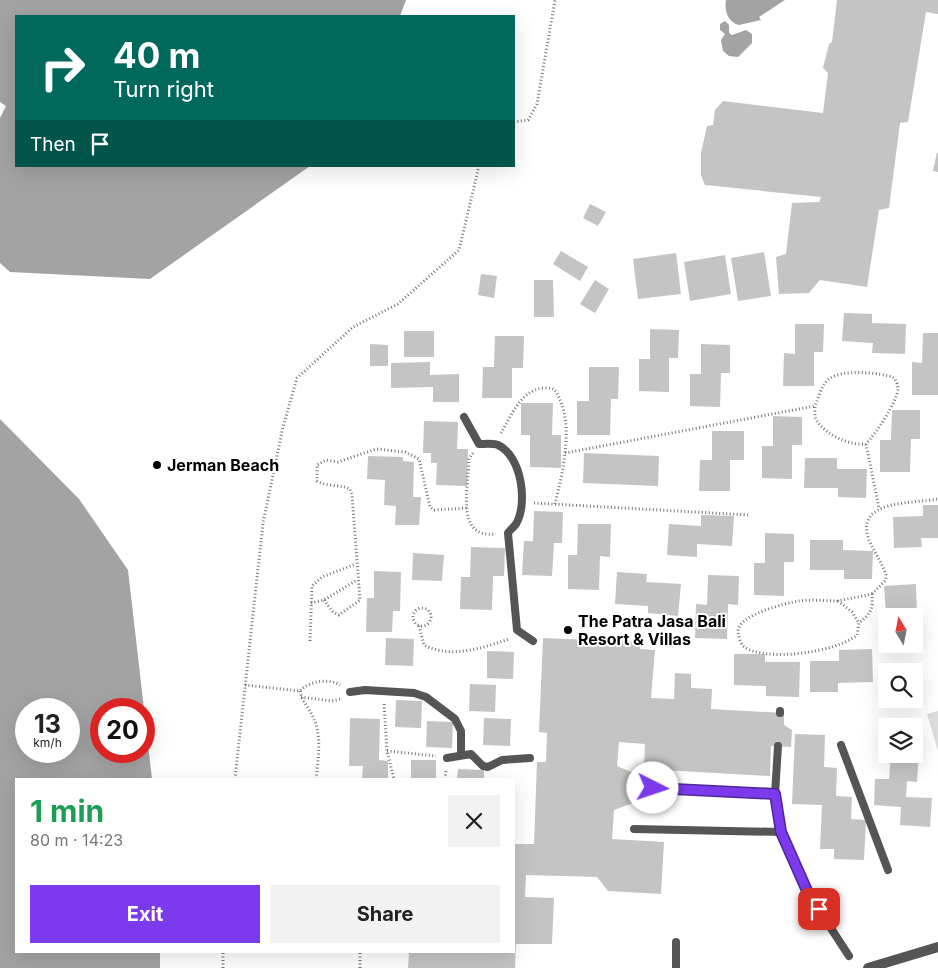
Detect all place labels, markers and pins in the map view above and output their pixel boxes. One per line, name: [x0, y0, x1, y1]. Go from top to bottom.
place label: Jerman Beach: [167, 455, 279, 475]
marker: Jerman Beach: [151, 459, 163, 471]
place label: The Patra Jasa Bali Resort & Villas: [578, 611, 726, 649]
marker: The Patra Jasa Bali Resort & Villas: [562, 624, 574, 636]
pin: [798, 888, 840, 930]

